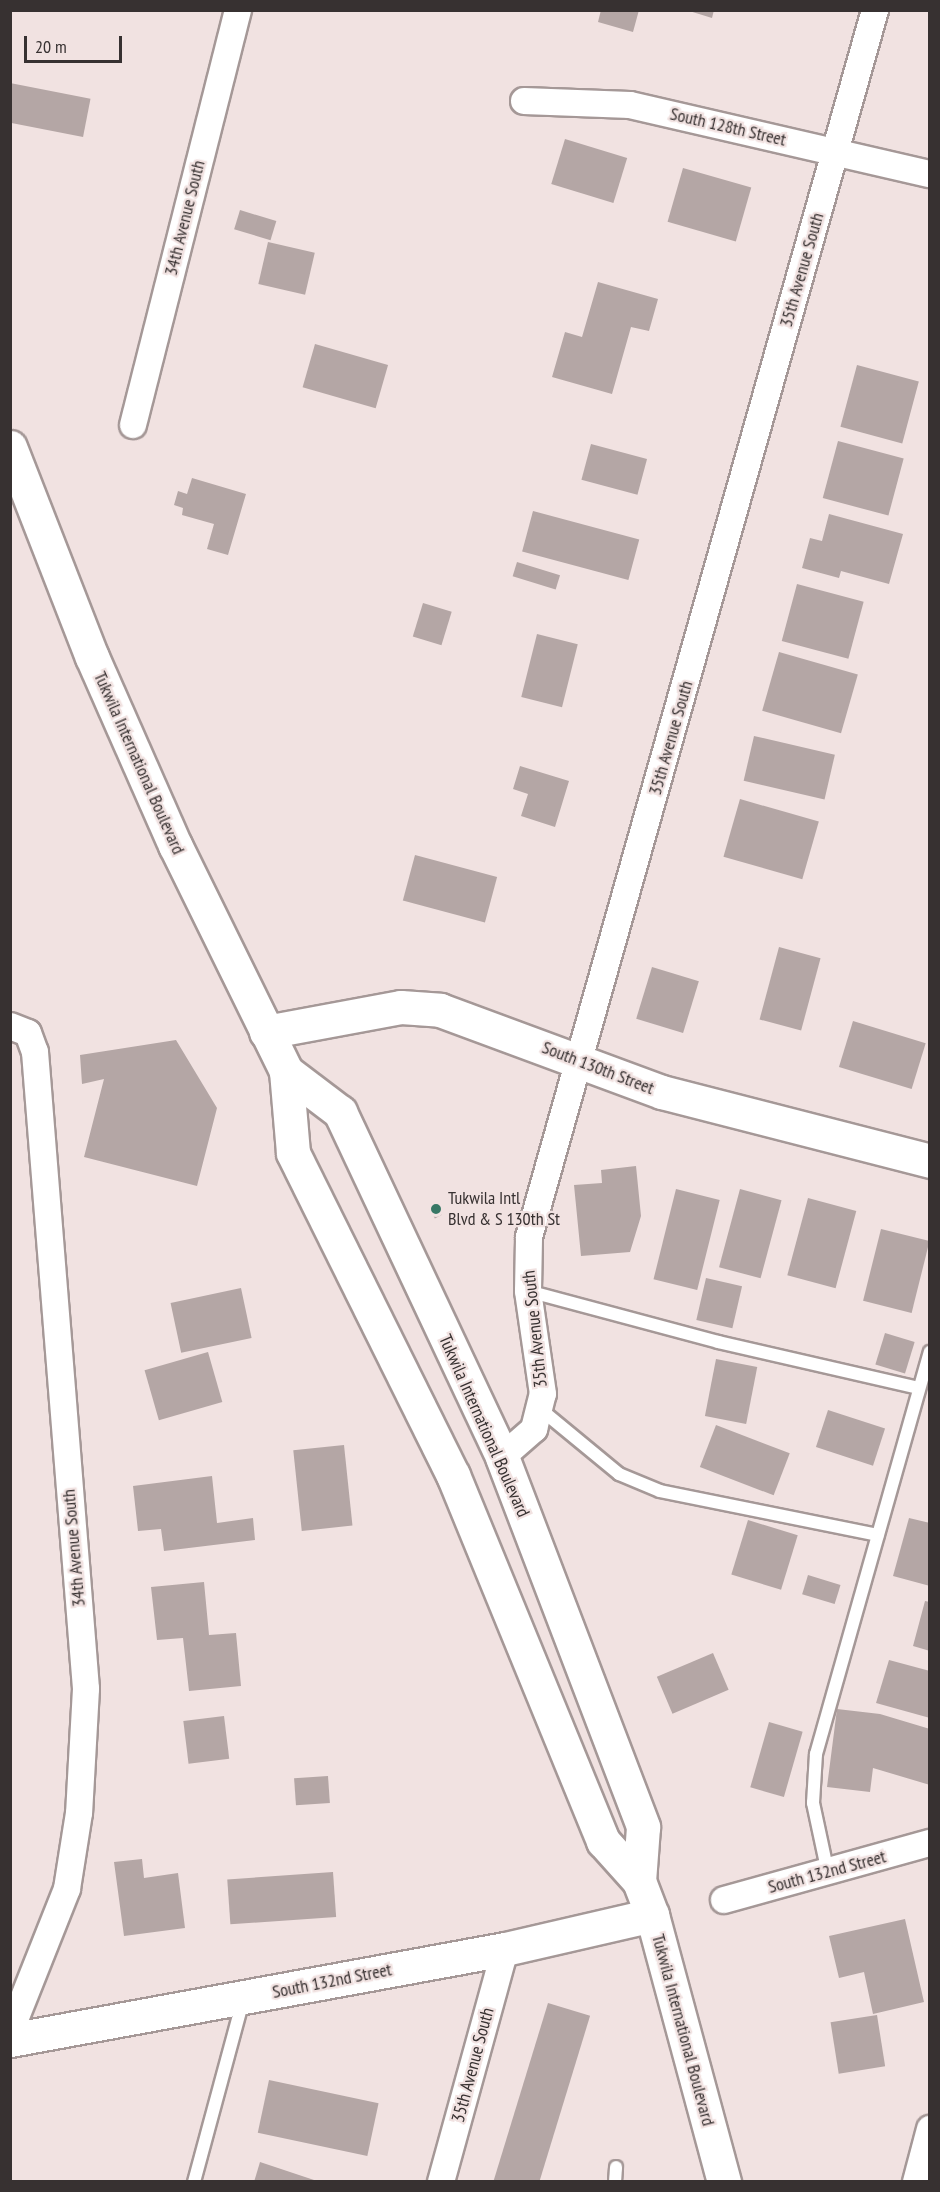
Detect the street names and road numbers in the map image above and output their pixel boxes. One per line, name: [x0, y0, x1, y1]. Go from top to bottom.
street label: South 128th Street: [668, 103, 788, 151]
street label: 34th Avenue South: [160, 158, 210, 278]
street label: 35th Avenue South: [775, 210, 829, 330]
street label: Tukwila International Boulevard: [89, 668, 189, 858]
street label: 35th Avenue South: [644, 678, 698, 798]
street label: South 130th Street: [539, 1037, 657, 1099]
street label: 35th Avenue South: [518, 1269, 552, 1389]
street label: Tukwila International Boulevard: [434, 1331, 534, 1521]
street label: 34th Avenue South: [58, 1488, 90, 1608]
street label: South 132nd Street: [766, 1846, 888, 1898]
street label: Tukwila International Boulevard: [647, 1932, 719, 2128]
street label: South 132nd Street: [271, 1959, 393, 2003]
street label: 35th Avenue South: [447, 2005, 499, 2125]

